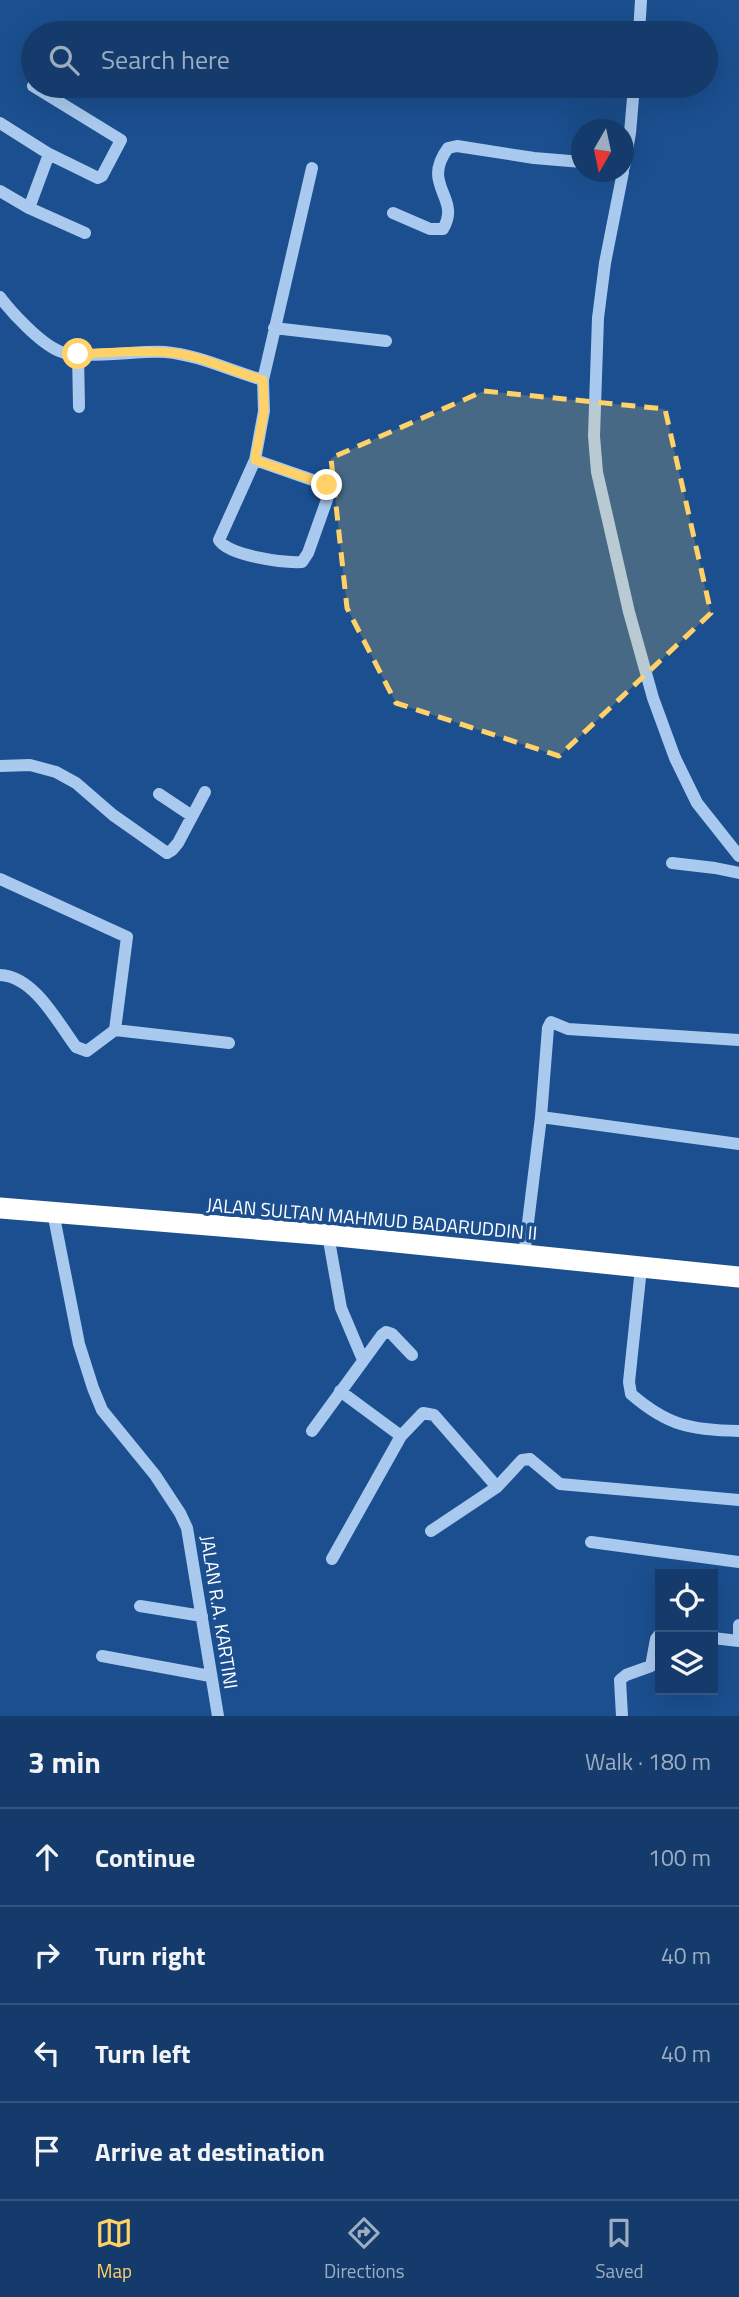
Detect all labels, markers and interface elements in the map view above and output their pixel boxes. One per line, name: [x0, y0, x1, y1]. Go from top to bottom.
search box: [21, 21, 718, 98]
text: Search here: [101, 40, 230, 79]
icon: search: [45, 41, 83, 79]
north arrow: [571, 119, 634, 182]
route start: [62, 338, 93, 369]
route end: [311, 469, 342, 500]
street label: JALAN SULTAN MAHMUD BADARUDDIN II: [205, 1189, 539, 1247]
street label: JALAN R.A. KARTINI: [194, 1533, 246, 1691]
map controls: [655, 1569, 718, 1695]
button: locate: [655, 1569, 718, 1632]
button: layers: [655, 1632, 718, 1695]
text: 3 min: [28, 1739, 101, 1785]
text: Walk · 180 m: [585, 1744, 711, 1779]
icon: ahead: [28, 1838, 66, 1876]
text: Continue: [95, 1838, 195, 1877]
text: 100 m: [648, 1840, 711, 1875]
icon: right: [28, 1936, 66, 1974]
text: Turn right: [95, 1936, 206, 1975]
text: 40 m: [661, 1938, 711, 1973]
icon: left: [28, 2034, 66, 2072]
text: Turn left: [95, 2034, 190, 2073]
text: 40 m: [661, 2036, 711, 2071]
icon: arrive: [28, 2132, 66, 2170]
text: Arrive at destination: [95, 2132, 325, 2171]
tab: Map: [95, 2214, 133, 2285]
tab: Directions: [324, 2214, 405, 2285]
tab: Saved: [595, 2214, 644, 2285]

